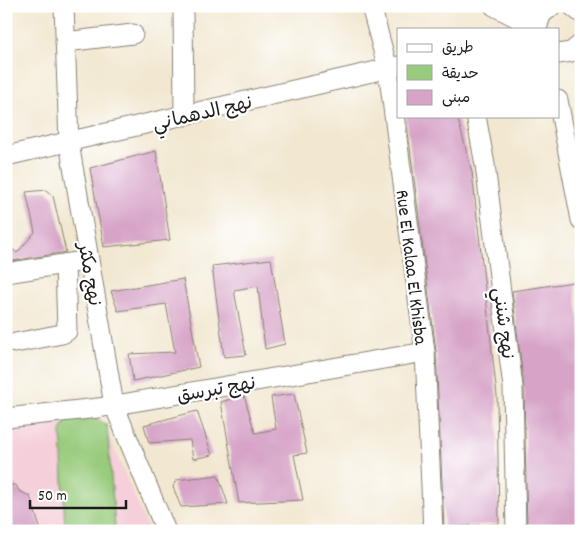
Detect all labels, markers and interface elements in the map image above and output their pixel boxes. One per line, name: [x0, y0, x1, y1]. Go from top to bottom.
legend: [397, 28, 560, 118]
text: طريق: [442, 38, 474, 60]
text: حديقة: [442, 64, 479, 86]
text: مبنى: [442, 88, 470, 110]
street label: نهج الدهماني: [150, 91, 255, 140]
street label: Rue El Kalaa El Khisba: [387, 189, 433, 347]
street label: نهج مكثر: [68, 239, 106, 309]
street label: نهج شنني: [484, 286, 519, 361]
street label: نهج تبرسق: [175, 371, 258, 412]
scale bar: [30, 477, 126, 509]
text: 50 m: [38, 486, 67, 508]

